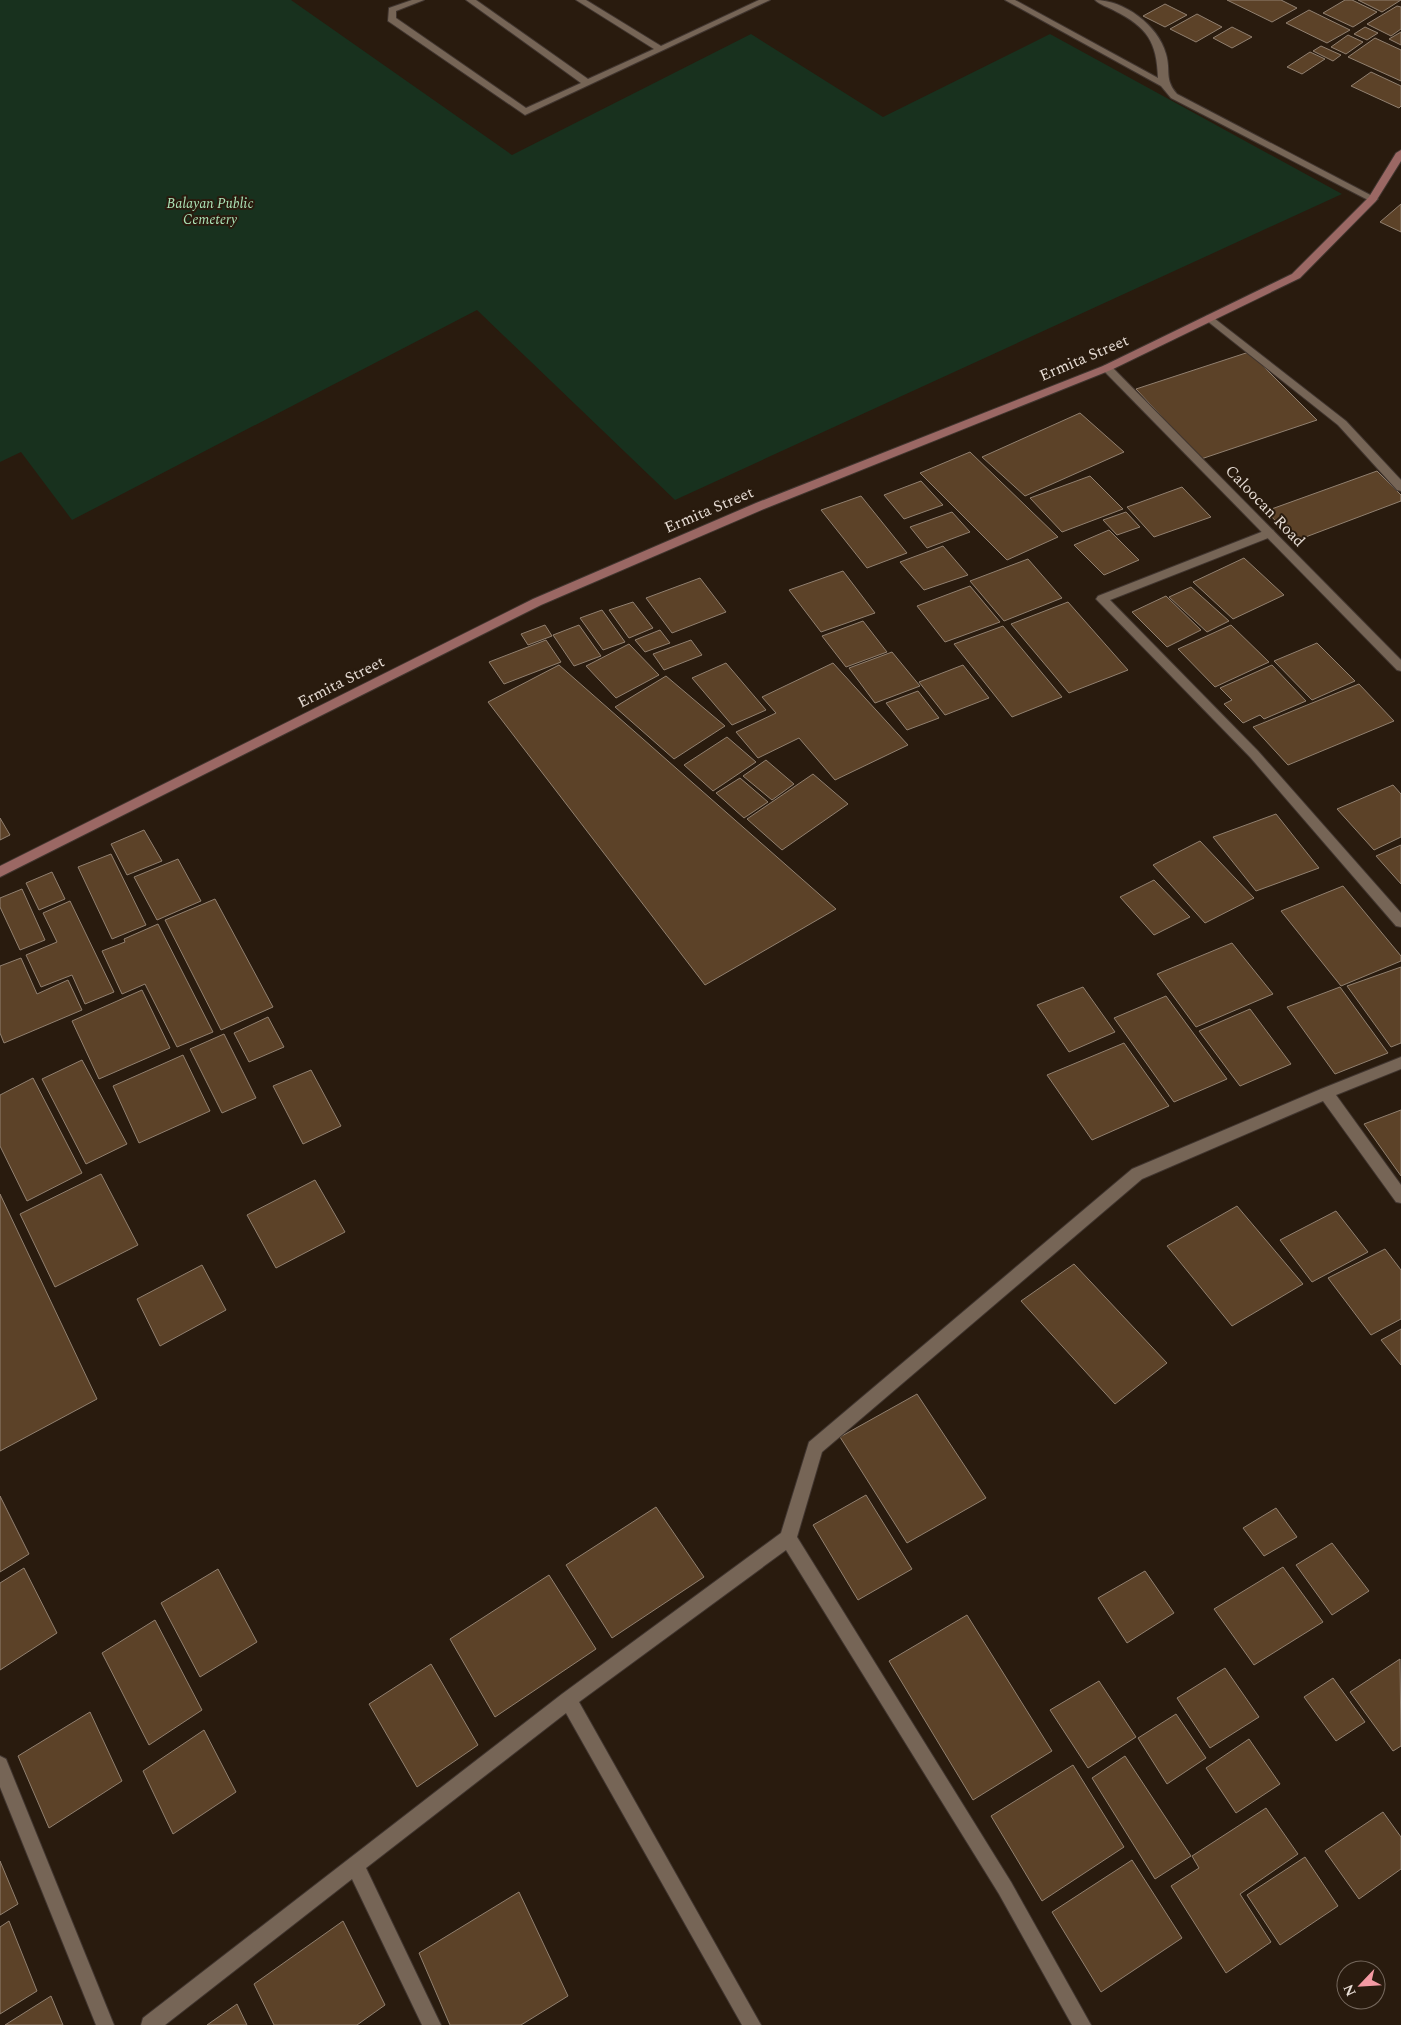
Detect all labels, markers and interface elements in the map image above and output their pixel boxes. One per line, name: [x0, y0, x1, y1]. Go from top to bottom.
park label: Balayan Public Cemetery: [167, 193, 253, 230]
street label: Ermita Street: [1036, 328, 1133, 388]
street label: Caloocan Road: [1219, 459, 1311, 553]
street label: Ermita Street: [661, 480, 758, 540]
street label: Ermita Street: [293, 650, 389, 714]
north arrow: [1336, 1960, 1386, 2010]
text: N: [1338, 1981, 1362, 2000]

